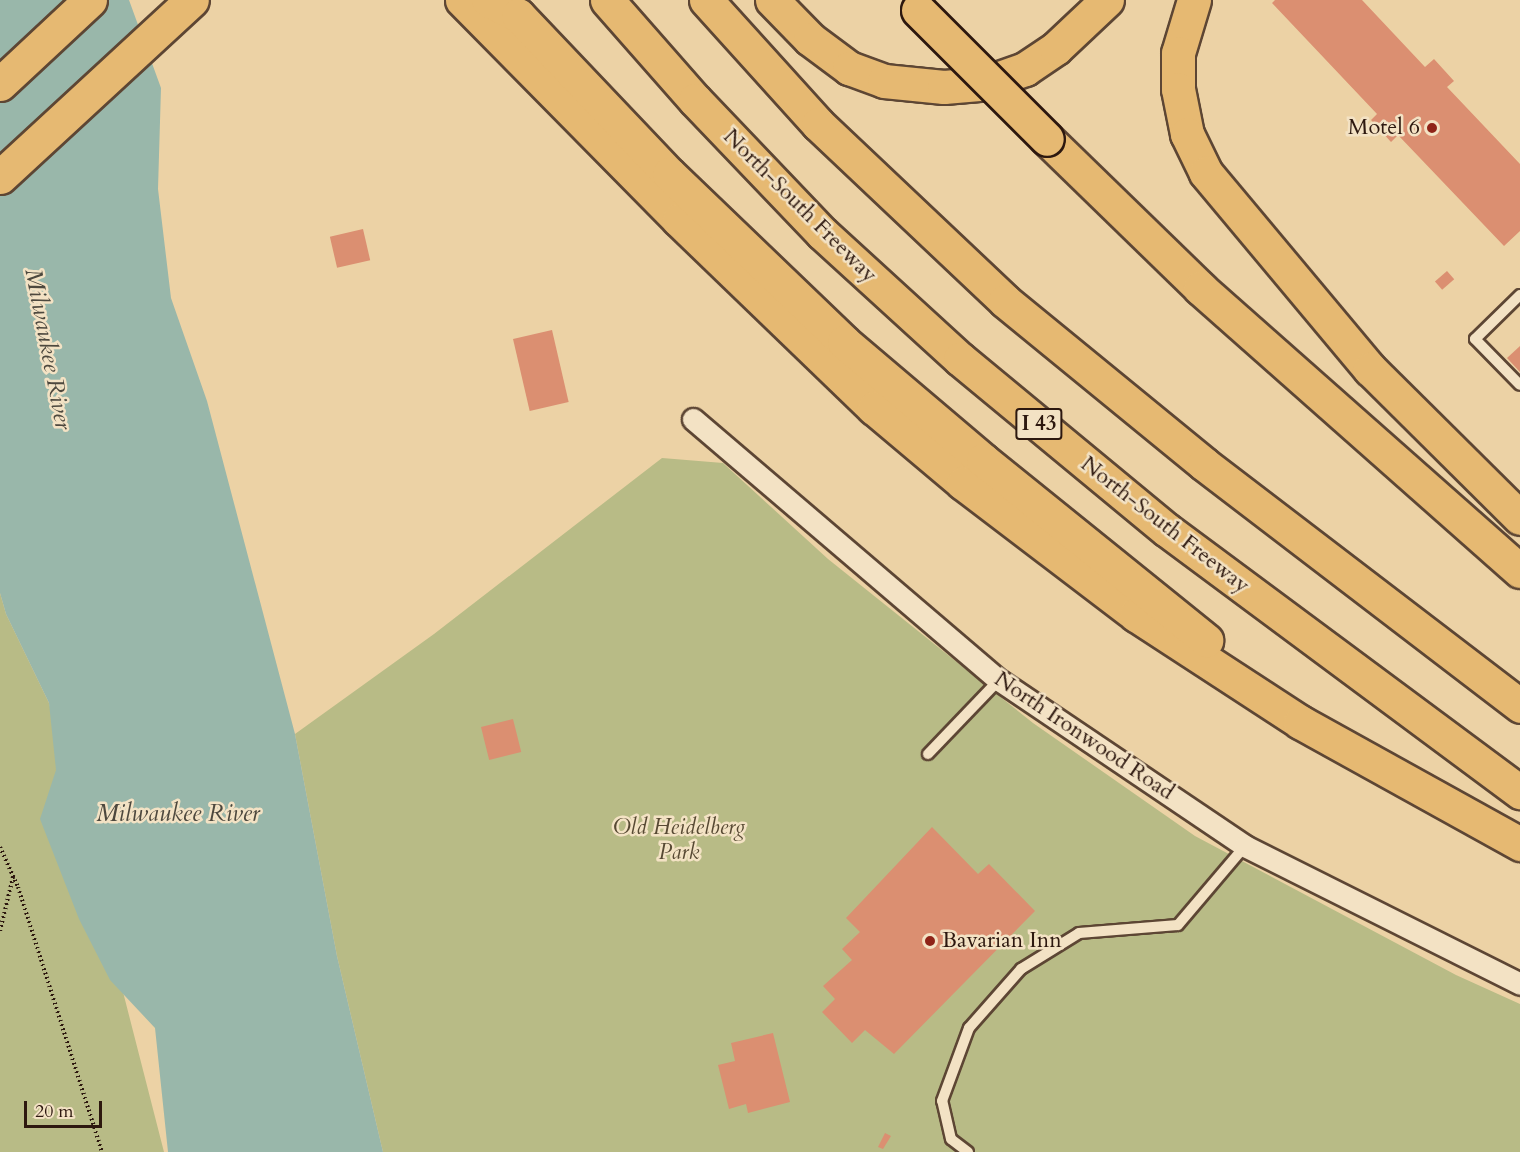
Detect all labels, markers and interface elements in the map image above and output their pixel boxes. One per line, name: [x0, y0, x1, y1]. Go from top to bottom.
place label: Motel 6: [1348, 115, 1420, 141]
marker: Motel 6: [1425, 121, 1439, 135]
street label: North-South Freeway: [718, 124, 882, 288]
water label: Milwaukee River: [18, 266, 78, 432]
road number: I 43: [1015, 406, 1063, 442]
street label: North-South Freeway: [1075, 451, 1255, 599]
street label: North Ironwood Road: [989, 666, 1179, 806]
water label: Milwaukee River: [96, 800, 260, 828]
park label: Old Heidelberg Park: [613, 814, 745, 866]
place label: Bavarian Inn: [942, 928, 1062, 954]
marker: Bavarian Inn: [923, 934, 937, 948]
scale bar: [27, 1089, 105, 1127]
text: 20 m: [35, 1099, 74, 1124]

